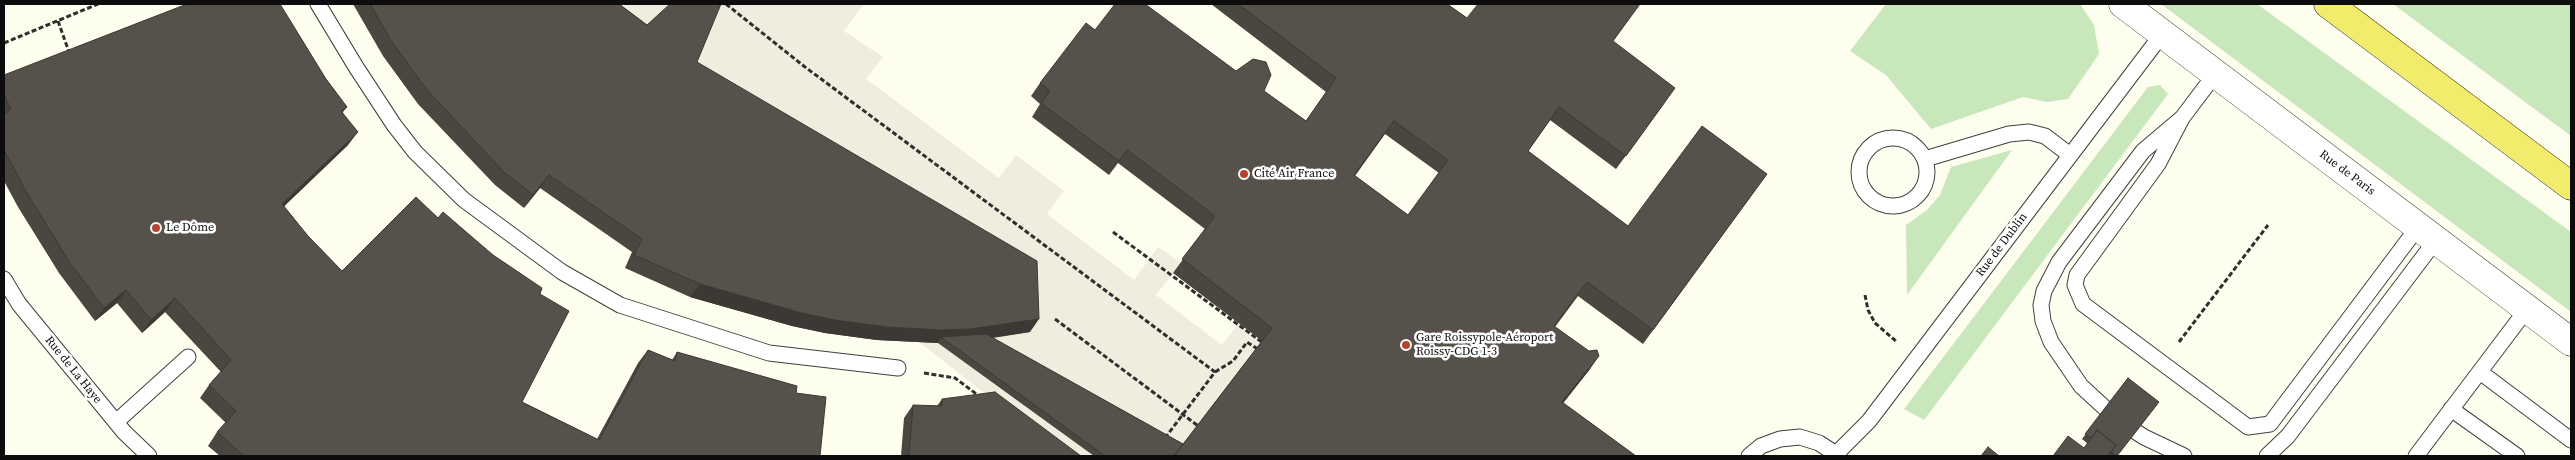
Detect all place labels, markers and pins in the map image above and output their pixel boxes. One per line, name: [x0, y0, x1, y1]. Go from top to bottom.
place label: Cité Air France: [1254, 167, 1334, 181]
marker: Cité Air France: [1238, 168, 1250, 180]
place label: Le Dôme: [166, 221, 214, 235]
marker: Le Dôme: [150, 222, 162, 234]
place label: Gare Roissypole-Aéroport Roissy-CDG 1-3: [1416, 331, 1553, 359]
marker: Gare Roissypole-Aéroport Roissy-CDG 1-3: [1400, 339, 1412, 351]

